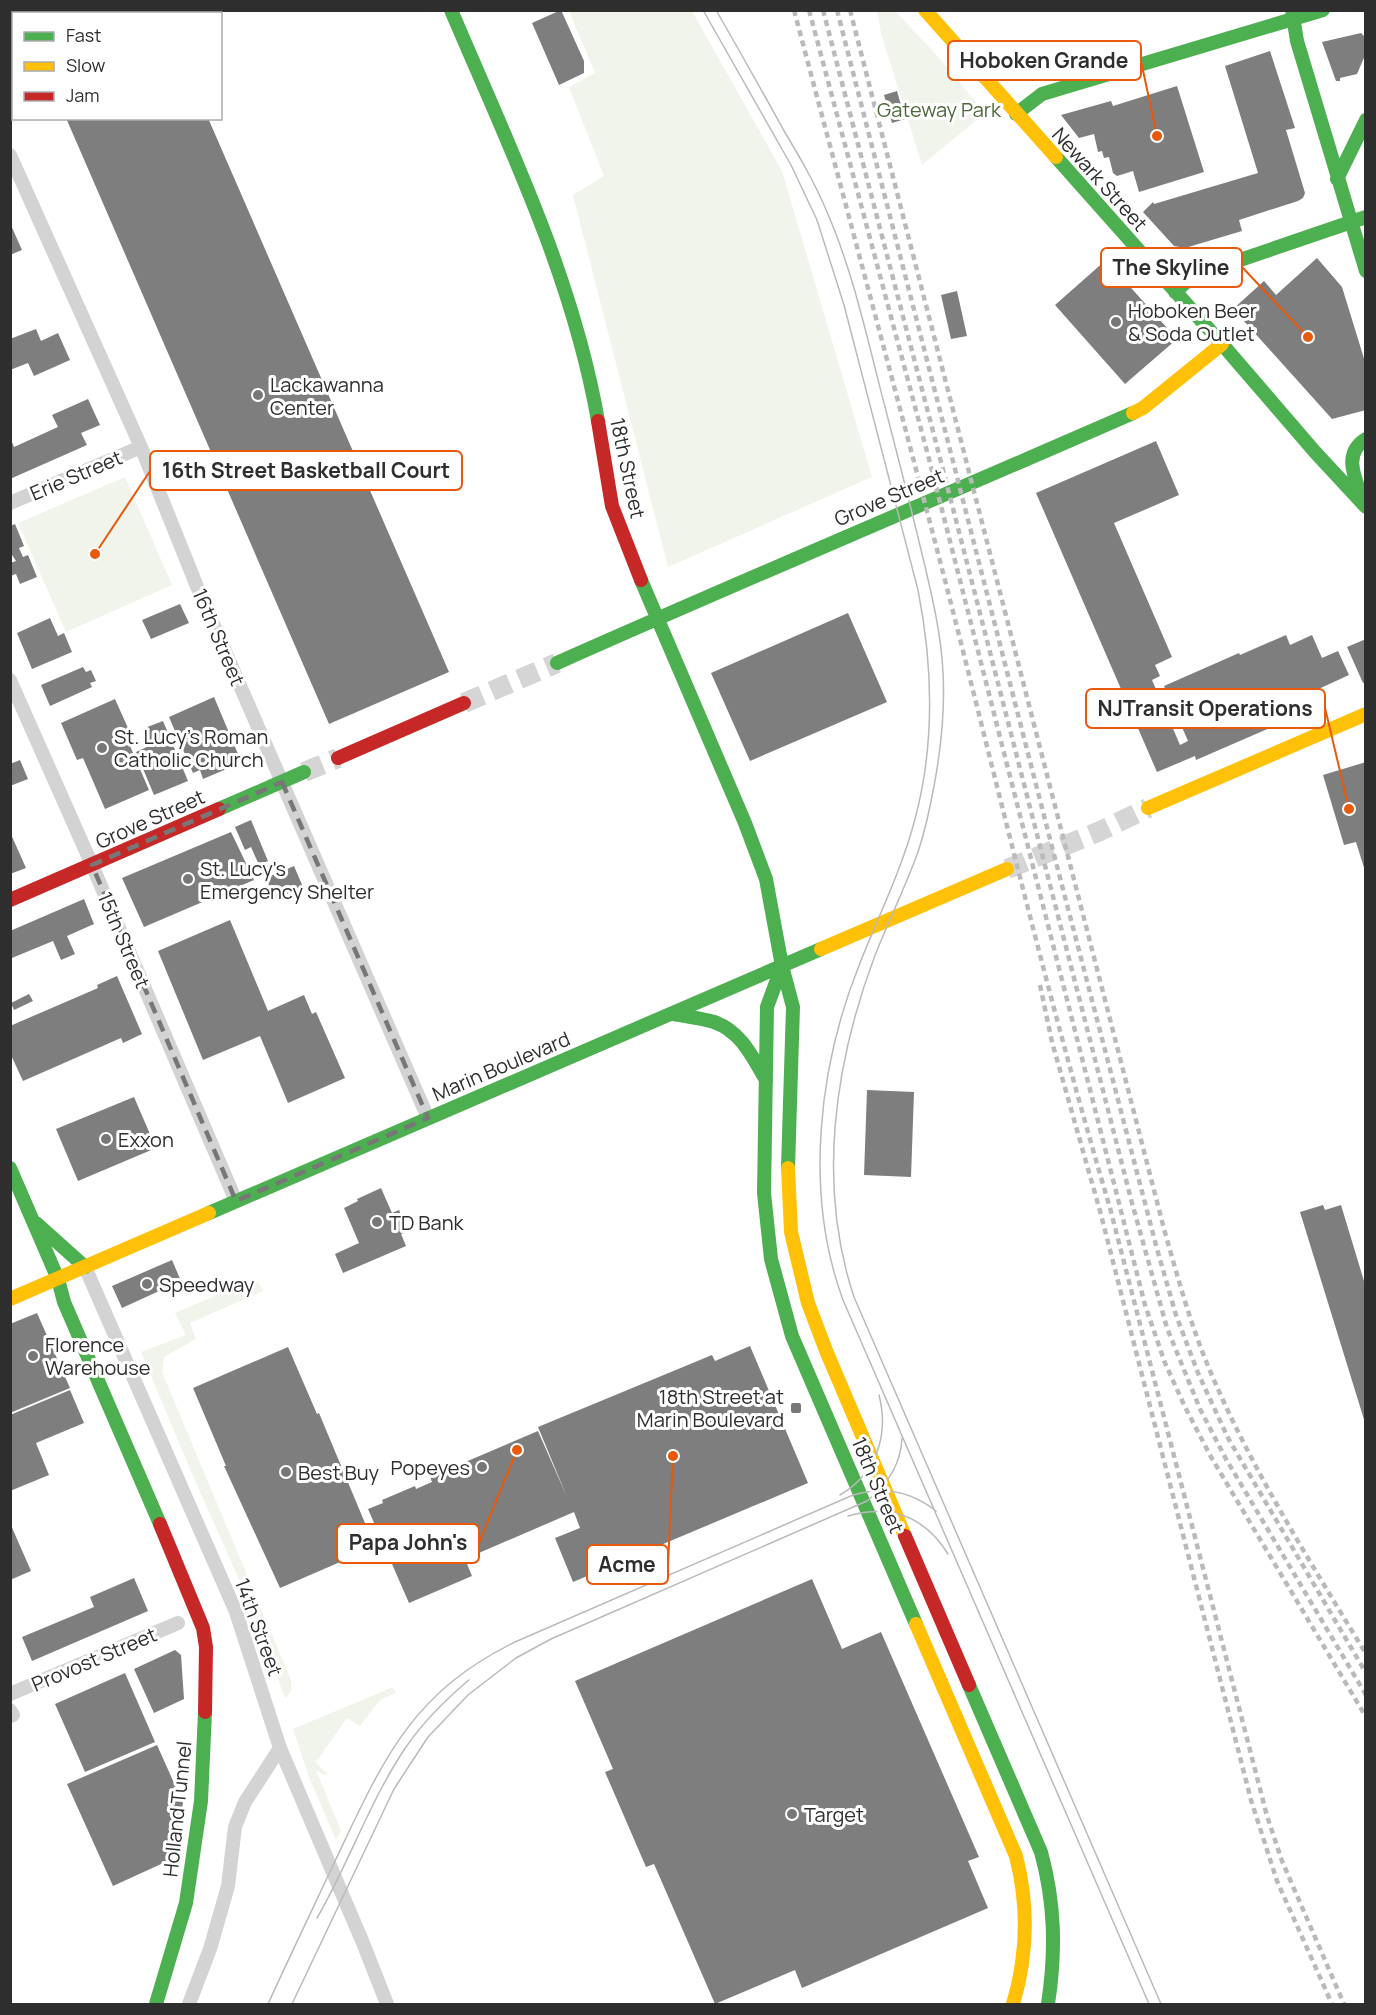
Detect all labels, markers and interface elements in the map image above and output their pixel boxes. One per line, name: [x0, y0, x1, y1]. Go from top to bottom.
legend: [12, 12, 222, 120]
text: Fast: [66, 23, 101, 47]
callout: Hoboken Grande: [948, 41, 1141, 80]
text: Hoboken Grande: [960, 46, 1128, 74]
text: Slow: [66, 53, 106, 77]
text: Jam: [66, 83, 100, 107]
park label: Gateway Park: [877, 96, 1002, 123]
street label: Newark Street: [1046, 121, 1154, 237]
callout: The Skyline: [1101, 248, 1242, 287]
text: The Skyline: [1113, 253, 1229, 281]
place label: Hoboken Beer & Soda Outlet: [1128, 297, 1257, 347]
marker: Hoboken Beer & Soda Outlet: [1109, 315, 1123, 329]
place label: Lackawanna Center: [270, 371, 384, 421]
marker: Lackawanna Center: [251, 388, 265, 402]
street label: 18th Street: [604, 415, 652, 521]
street label: Erie Street: [26, 443, 126, 507]
callout: 16th Street Basketball Court: [150, 451, 462, 490]
text: 16th Street Basketball Court: [162, 456, 450, 484]
street label: Grove Street: [830, 462, 948, 532]
street label: 16th Street: [186, 584, 252, 690]
callout: NJTransit Operations: [1086, 689, 1325, 728]
text: NJTransit Operations: [1097, 694, 1313, 722]
place label: St. Lucy's Roman Catholic Church: [114, 723, 268, 773]
marker: St. Lucy's Roman Catholic Church: [95, 741, 109, 755]
street label: Grove Street: [91, 783, 209, 855]
place label: St. Lucy's Emergency Shelter: [200, 855, 374, 905]
marker: St. Lucy's Emergency Shelter: [181, 872, 195, 886]
street label: 15th Street: [92, 888, 156, 992]
street label: Marin Boulevard: [428, 1025, 574, 1107]
place label: Exxon: [118, 1126, 174, 1153]
marker: Exxon: [99, 1132, 113, 1146]
place label: TD Bank: [389, 1209, 465, 1236]
marker: TD Bank: [370, 1215, 384, 1229]
place label: Speedway: [159, 1271, 255, 1298]
marker: Speedway: [140, 1277, 154, 1291]
place label: Florence Warehouse: [45, 1331, 150, 1381]
marker: Florence Warehouse: [26, 1349, 40, 1363]
place label: 18th Street at Marin Boulevard: [637, 1383, 784, 1433]
marker: 18th Street at Marin Boulevard: [789, 1401, 803, 1415]
street label: 18th Street: [846, 1433, 910, 1537]
place label: Popeyes: [390, 1454, 470, 1481]
place label: Best Buy: [298, 1459, 380, 1486]
marker: Popeyes: [475, 1460, 489, 1474]
marker: Best Buy: [279, 1465, 293, 1479]
callout: Papa John's: [337, 1524, 479, 1563]
text: Papa John's: [349, 1528, 467, 1556]
callout: Acme: [587, 1545, 668, 1584]
text: Acme: [598, 1550, 656, 1578]
street label: 14th Street: [229, 1574, 289, 1680]
street label: Provost Street: [27, 1621, 161, 1697]
street label: Holland Tunnel: [156, 1740, 198, 1878]
place label: Target: [804, 1801, 864, 1828]
marker: Target: [785, 1807, 799, 1821]

